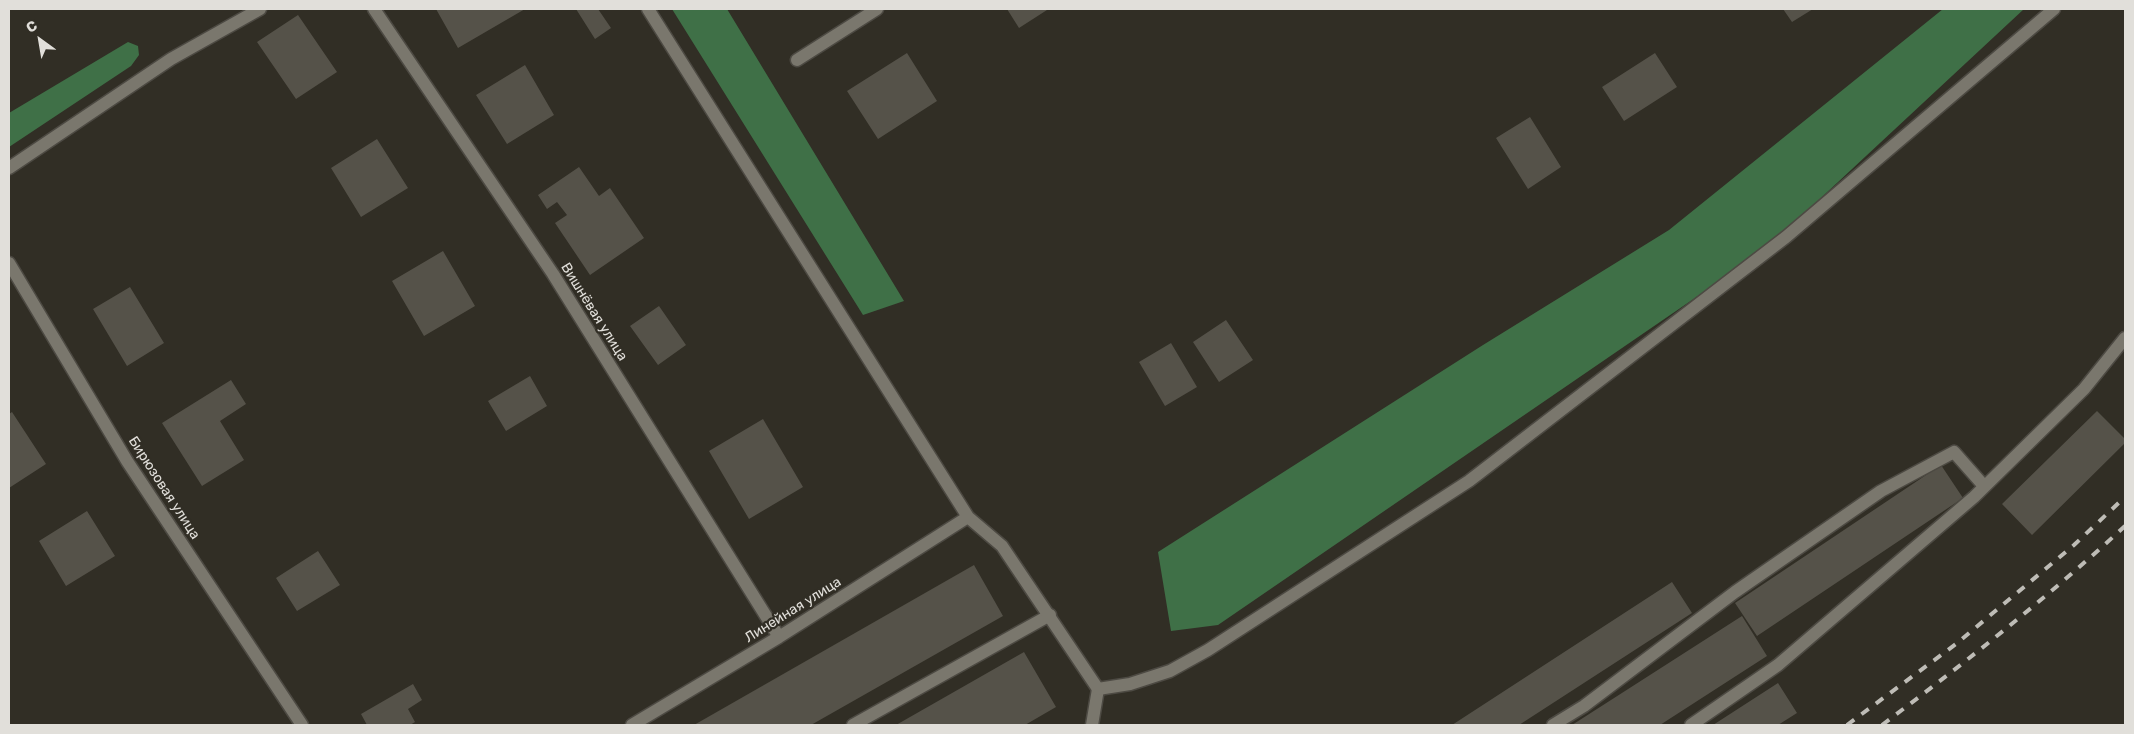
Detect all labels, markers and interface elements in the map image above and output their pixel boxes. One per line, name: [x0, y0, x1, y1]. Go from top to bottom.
north arrow: [15, 15, 65, 65]
text: С: [23, 17, 40, 37]
street label: Вишнёвая улица: [557, 260, 631, 364]
street label: Бирюзовая улица: [125, 433, 203, 543]
street label: Линейная улица: [742, 574, 844, 646]

